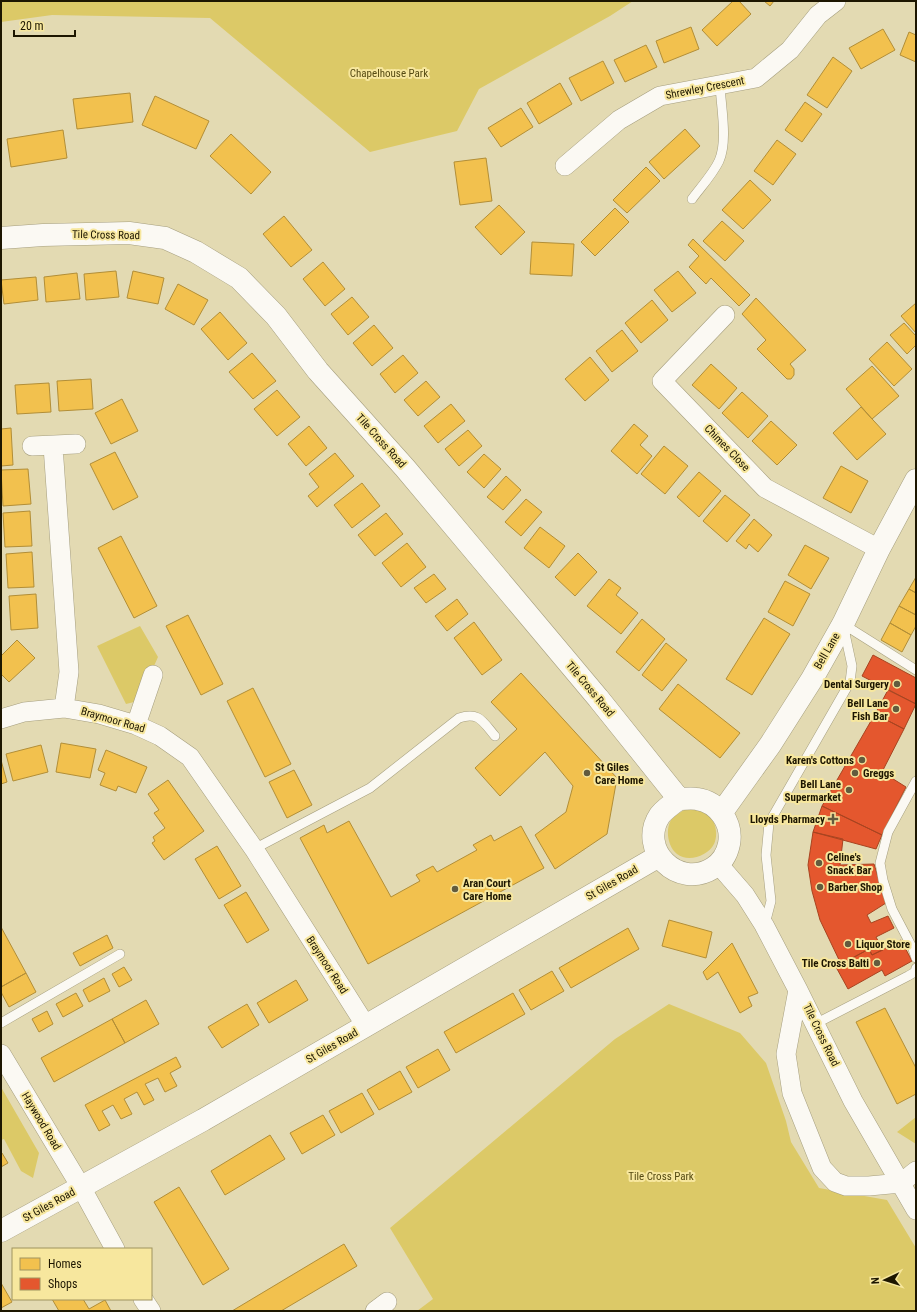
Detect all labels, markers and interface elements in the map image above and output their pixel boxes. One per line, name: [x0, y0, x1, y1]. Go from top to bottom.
scale bar: [14, 12, 75, 38]
text: 20 m: [20, 19, 44, 33]
park label: Chapelhouse Park: [350, 67, 428, 80]
street label: Shrewley Crescent: [665, 74, 745, 102]
street label: Tile Cross Road: [72, 228, 140, 242]
street label: Tile Cross Road: [353, 411, 409, 471]
street label: Chimes Close: [702, 422, 752, 474]
street label: Bell Lane: [811, 631, 843, 671]
street label: Tile Cross Road: [563, 659, 617, 719]
place label: Dental Surgery: [824, 678, 889, 691]
marker: Dental Surgery: [892, 679, 902, 689]
place label: Bell Lane Fish Bar: [847, 697, 888, 723]
marker: Bell Lane Fish Bar: [891, 704, 901, 714]
street label: Braymoor Road: [79, 705, 147, 735]
place label: Karen's Cottons: [786, 754, 854, 767]
marker: Karen's Cottons: [857, 755, 867, 765]
place label: St Giles Care Home: [595, 761, 643, 787]
place label: Greggs: [863, 767, 894, 780]
marker: St Giles Care Home: [582, 768, 592, 778]
marker: Greggs: [850, 768, 860, 778]
place label: Bell Lane Supermarket: [785, 778, 842, 804]
marker: Bell Lane Supermarket: [844, 785, 854, 795]
place label: Lloyds Pharmacy: [750, 813, 825, 826]
marker: Lloyds Pharmacy: [828, 814, 838, 824]
place label: Celine's Snack Bar: [827, 851, 872, 877]
marker: Celine's Snack Bar: [814, 858, 824, 868]
street label: St Giles Road: [584, 863, 640, 903]
place label: Aran Court Care Home: [463, 877, 511, 903]
place label: Barber Shop: [828, 881, 883, 894]
marker: Barber Shop: [815, 882, 825, 892]
marker: Aran Court Care Home: [450, 884, 460, 894]
street label: Braymoor Road: [304, 934, 350, 996]
place label: Liquor Store: [856, 938, 910, 951]
marker: Liquor Store: [843, 939, 853, 949]
place label: Tile Cross Balti: [802, 957, 869, 970]
marker: Tile Cross Balti: [872, 958, 882, 968]
street label: Tile Cross Road: [800, 1002, 842, 1068]
street label: St Giles Road: [304, 1026, 360, 1066]
street label: Haywood Road: [19, 1090, 63, 1152]
park label: Tile Cross Park: [628, 1170, 694, 1183]
street label: St Giles Road: [21, 1185, 77, 1225]
legend: [12, 1248, 152, 1300]
text: Homes: [48, 1257, 82, 1271]
north arrow: [865, 1260, 905, 1300]
text: Shops: [48, 1277, 77, 1291]
text: N: [869, 1277, 882, 1284]

